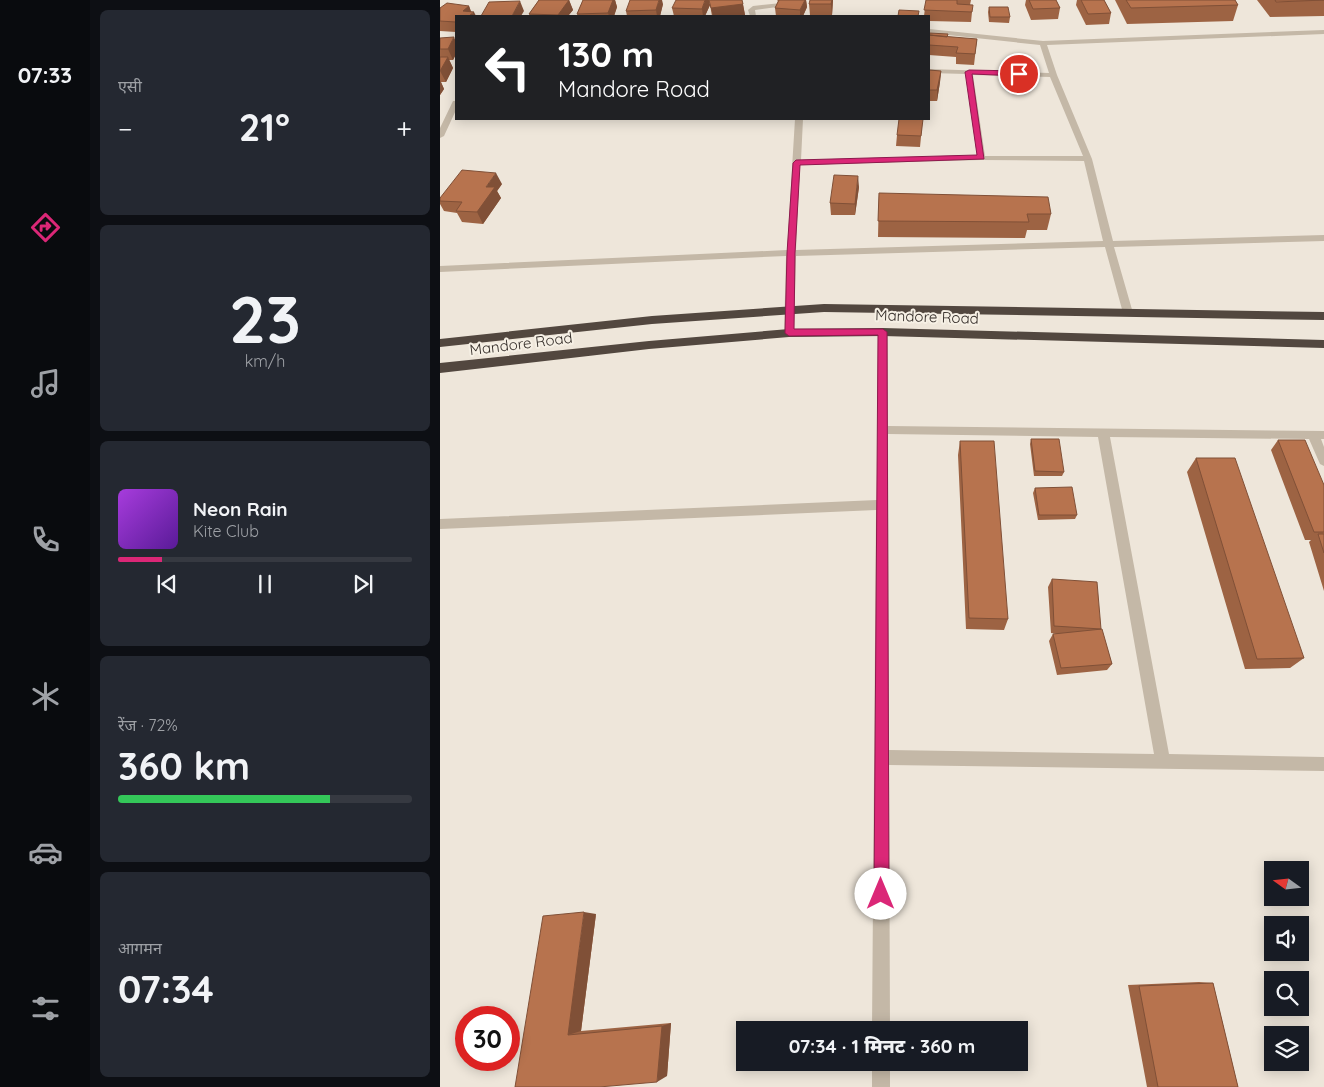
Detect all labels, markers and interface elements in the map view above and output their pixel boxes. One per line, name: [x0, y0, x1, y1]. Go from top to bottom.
text: 130 m: [558, 32, 654, 76]
icon: left: [475, 35, 540, 100]
pin: [998, 53, 1040, 95]
icon: arrive: [1005, 60, 1033, 88]
text: 07:33: [18, 61, 72, 89]
text: Mandore Road: [558, 75, 710, 103]
text: एसी: [118, 76, 142, 96]
text: 21°: [239, 103, 290, 151]
text: −: [118, 111, 133, 146]
text: +: [396, 111, 412, 146]
icon: directions: [28, 210, 63, 245]
text: 23: [229, 278, 301, 359]
street label: Mandore Road: [875, 305, 979, 328]
street label: Mandore Road: [468, 328, 573, 359]
text: km/h: [245, 351, 285, 371]
icon: music: [28, 366, 63, 401]
text: Neon Rain: [193, 497, 288, 521]
text: Kite Club: [193, 521, 259, 541]
icon: phone: [28, 522, 63, 557]
icon: previous: [153, 570, 181, 598]
icon: pause: [251, 570, 279, 598]
icon: next: [349, 570, 377, 598]
icon: climate: [28, 679, 63, 714]
text: रेंज · 72%: [118, 715, 178, 735]
text: 360 km: [118, 742, 250, 790]
icon: car: [28, 835, 63, 870]
north arrow: [1264, 861, 1309, 906]
map controls: [1264, 861, 1309, 1071]
position arrow: [854, 867, 906, 919]
button: sound: [1264, 916, 1309, 961]
text: आगमन: [118, 938, 162, 958]
text: 07:34: [118, 965, 214, 1013]
button: search: [1264, 971, 1309, 1016]
icon: filters: [28, 991, 63, 1026]
speed limit sign: 30: [455, 1006, 520, 1071]
button: layers: [1264, 1026, 1309, 1071]
text: 07:34 · 1 मिनट · 360 m: [789, 1034, 975, 1058]

